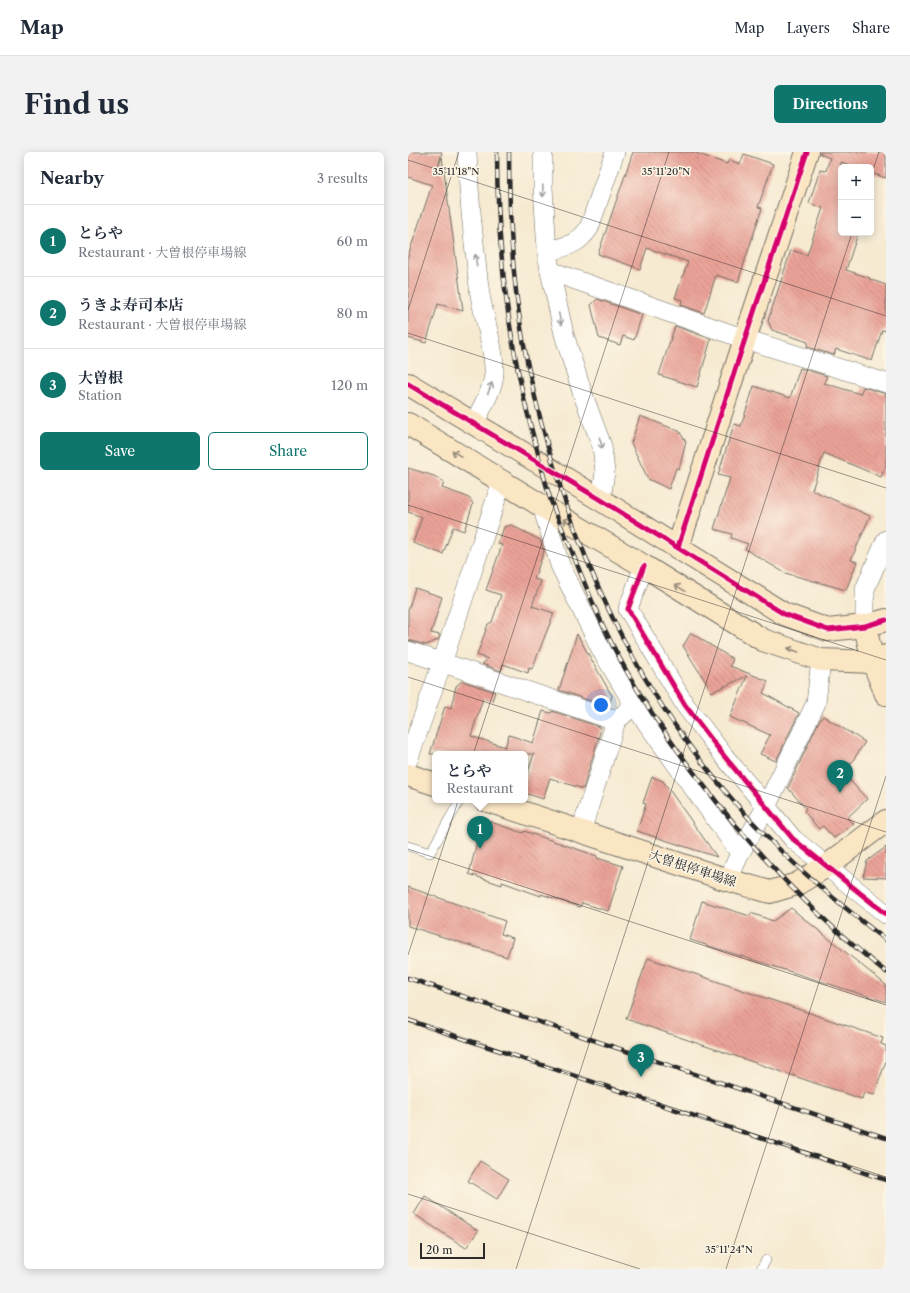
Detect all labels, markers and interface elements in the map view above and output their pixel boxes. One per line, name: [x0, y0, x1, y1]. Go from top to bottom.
text: Map: [20, 16, 64, 39]
text: Map: [734, 19, 764, 37]
text: Layers: [786, 19, 830, 37]
text: Share: [852, 19, 890, 37]
button: Directions: [774, 85, 886, 123]
text: Find us: [24, 87, 129, 121]
map controls: [838, 164, 874, 236]
button: +: [838, 164, 874, 200]
text: 35°11'18"N: [433, 165, 479, 178]
text: 35°11'20"N: [642, 165, 690, 178]
text: Nearby: [40, 168, 104, 188]
text: 3 results: [317, 170, 368, 186]
one-way arrow: [540, 184, 547, 197]
button: −: [838, 200, 874, 236]
text: とらや: [78, 223, 123, 242]
text: 1: [50, 233, 56, 249]
text: 60 m: [337, 233, 368, 249]
text: Restaurant · 大曽根停車場線: [78, 244, 246, 260]
one-way arrow: [472, 254, 480, 267]
text: うきよ寿司本店: [78, 295, 183, 314]
text: 2: [49, 305, 57, 321]
text: 80 m: [336, 305, 368, 321]
one-way arrow: [557, 313, 565, 326]
text: Restaurant · 大曽根停車場線: [78, 316, 246, 332]
text: 大曽根: [78, 368, 123, 387]
text: 3: [49, 377, 57, 393]
text: 120 m: [331, 377, 368, 393]
one-way arrow: [487, 383, 495, 395]
text: Station: [78, 387, 122, 403]
button: Save: [40, 432, 200, 470]
button: Share: [208, 432, 368, 470]
one-way arrow: [598, 436, 605, 449]
one-way arrow: [451, 449, 463, 457]
one-way arrow: [562, 517, 574, 525]
one-way arrow: [675, 584, 686, 592]
one-way arrow: [788, 646, 800, 654]
your location: [591, 695, 611, 715]
popup: [432, 751, 528, 803]
pin: 2: [827, 760, 853, 793]
text: とらや: [447, 761, 492, 780]
text: Restaurant: [447, 780, 513, 796]
pin: 1: [467, 816, 493, 849]
street label: 大曽根停車場線: [647, 846, 739, 890]
pin: 3: [628, 1044, 654, 1077]
scale bar: [420, 1241, 485, 1260]
text: 20 m: [426, 1243, 452, 1257]
text: 35°11'24"N: [705, 1243, 753, 1256]

